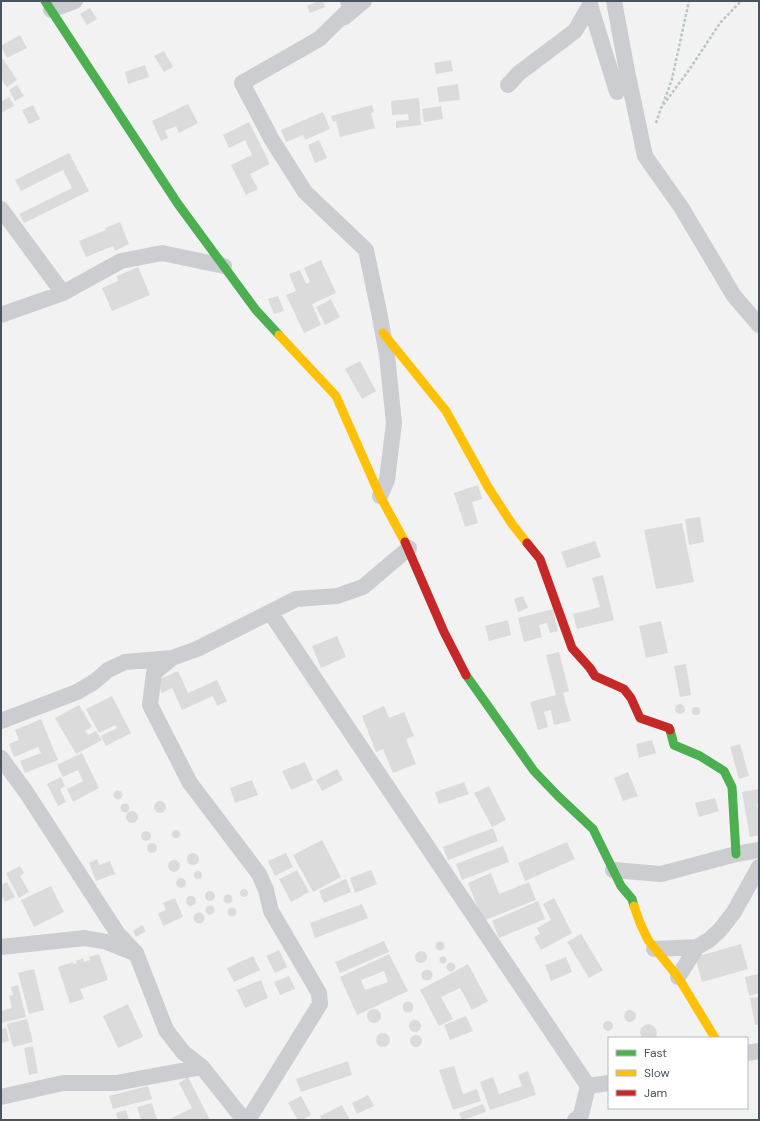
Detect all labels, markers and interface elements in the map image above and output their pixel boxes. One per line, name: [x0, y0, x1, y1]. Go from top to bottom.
legend: [608, 1037, 748, 1109]
text: Fast: [644, 1045, 667, 1061]
text: Slow: [644, 1065, 670, 1081]
text: Jam: [644, 1085, 667, 1101]

